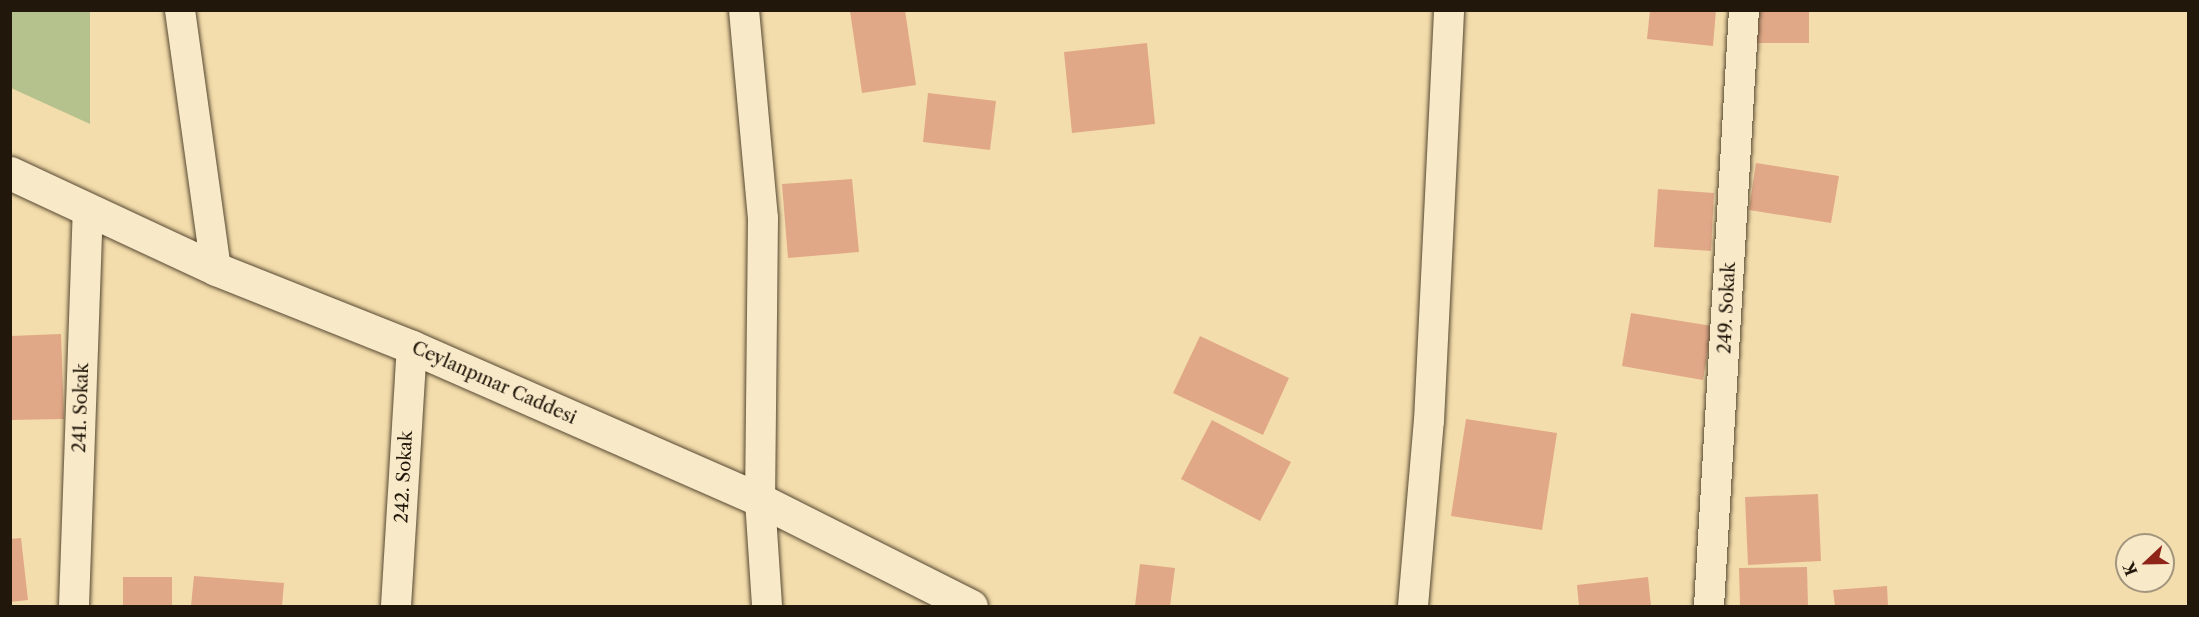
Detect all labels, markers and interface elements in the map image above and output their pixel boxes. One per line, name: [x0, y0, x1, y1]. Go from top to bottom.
street label: 249. Sokak: [1714, 262, 1740, 354]
street label: Ceylanpınar Caddesi: [408, 337, 580, 429]
street label: 241. Sokak: [69, 363, 93, 453]
street label: 242. Sokak: [391, 430, 417, 524]
north arrow: [2115, 533, 2175, 593]
text: K: [2118, 559, 2142, 579]

